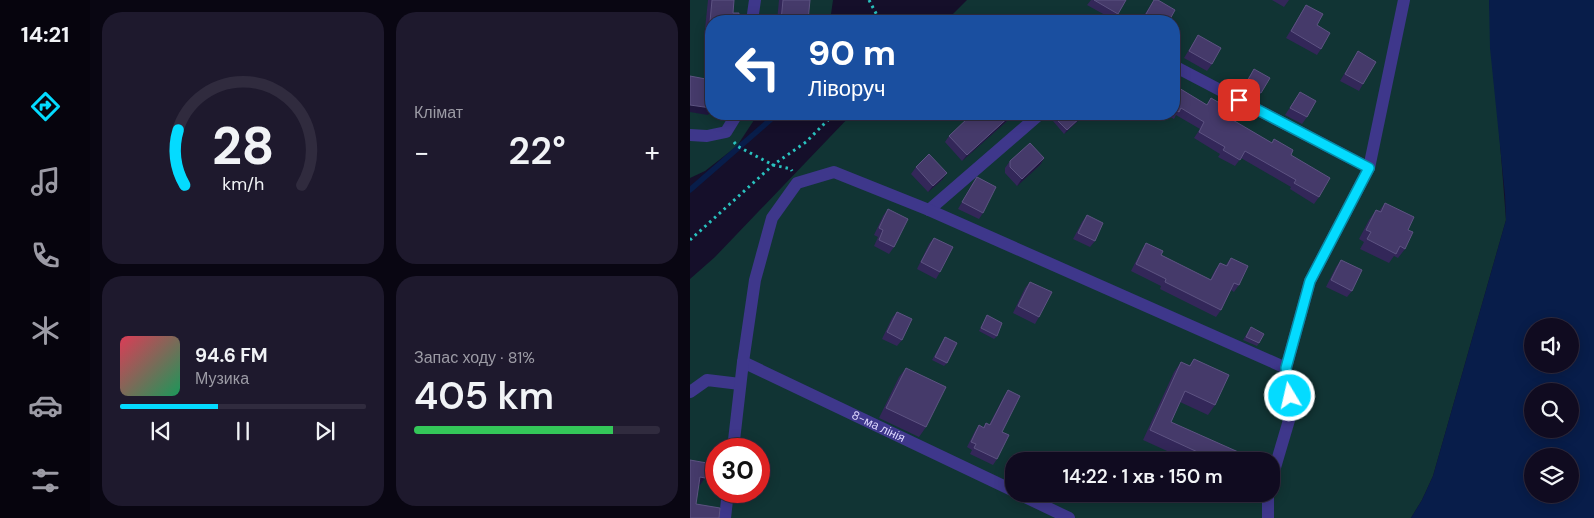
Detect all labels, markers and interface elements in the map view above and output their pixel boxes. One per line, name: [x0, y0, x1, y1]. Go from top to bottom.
text: 14:21: [21, 20, 69, 49]
text: 90 m: [808, 30, 896, 76]
icon: left: [725, 35, 790, 100]
text: Ліворуч: [808, 74, 885, 103]
pin: [1218, 79, 1260, 121]
icon: arrive: [1225, 86, 1253, 114]
icon: directions: [28, 89, 63, 124]
text: Клімат: [414, 102, 463, 123]
text: 28: [212, 112, 274, 180]
text: 22°: [508, 126, 566, 176]
text: −: [414, 134, 429, 171]
text: +: [645, 134, 660, 171]
icon: music: [28, 164, 63, 199]
text: km/h: [222, 172, 264, 196]
icon: phone: [28, 238, 63, 273]
icon: climate: [28, 313, 63, 348]
map controls: [1524, 318, 1579, 503]
button: sound: [1524, 318, 1579, 373]
text: 94.6 FM: [195, 343, 268, 368]
text: Запас ходу · 81%: [414, 347, 535, 368]
text: Музика: [195, 368, 249, 389]
position arrow: [1263, 369, 1315, 421]
text: 405 km: [414, 371, 554, 421]
button: search: [1524, 383, 1579, 438]
icon: car: [28, 388, 63, 423]
street label: 8-ма лінія: [849, 407, 908, 446]
icon: previous: [147, 417, 175, 445]
icon: pause: [229, 417, 257, 445]
icon: next: [311, 417, 339, 445]
speed limit sign: 30: [705, 438, 770, 503]
button: layers: [1524, 448, 1579, 503]
icon: filters: [28, 463, 63, 498]
text: 14:22 · 1 хв · 150 m: [1062, 464, 1223, 489]

